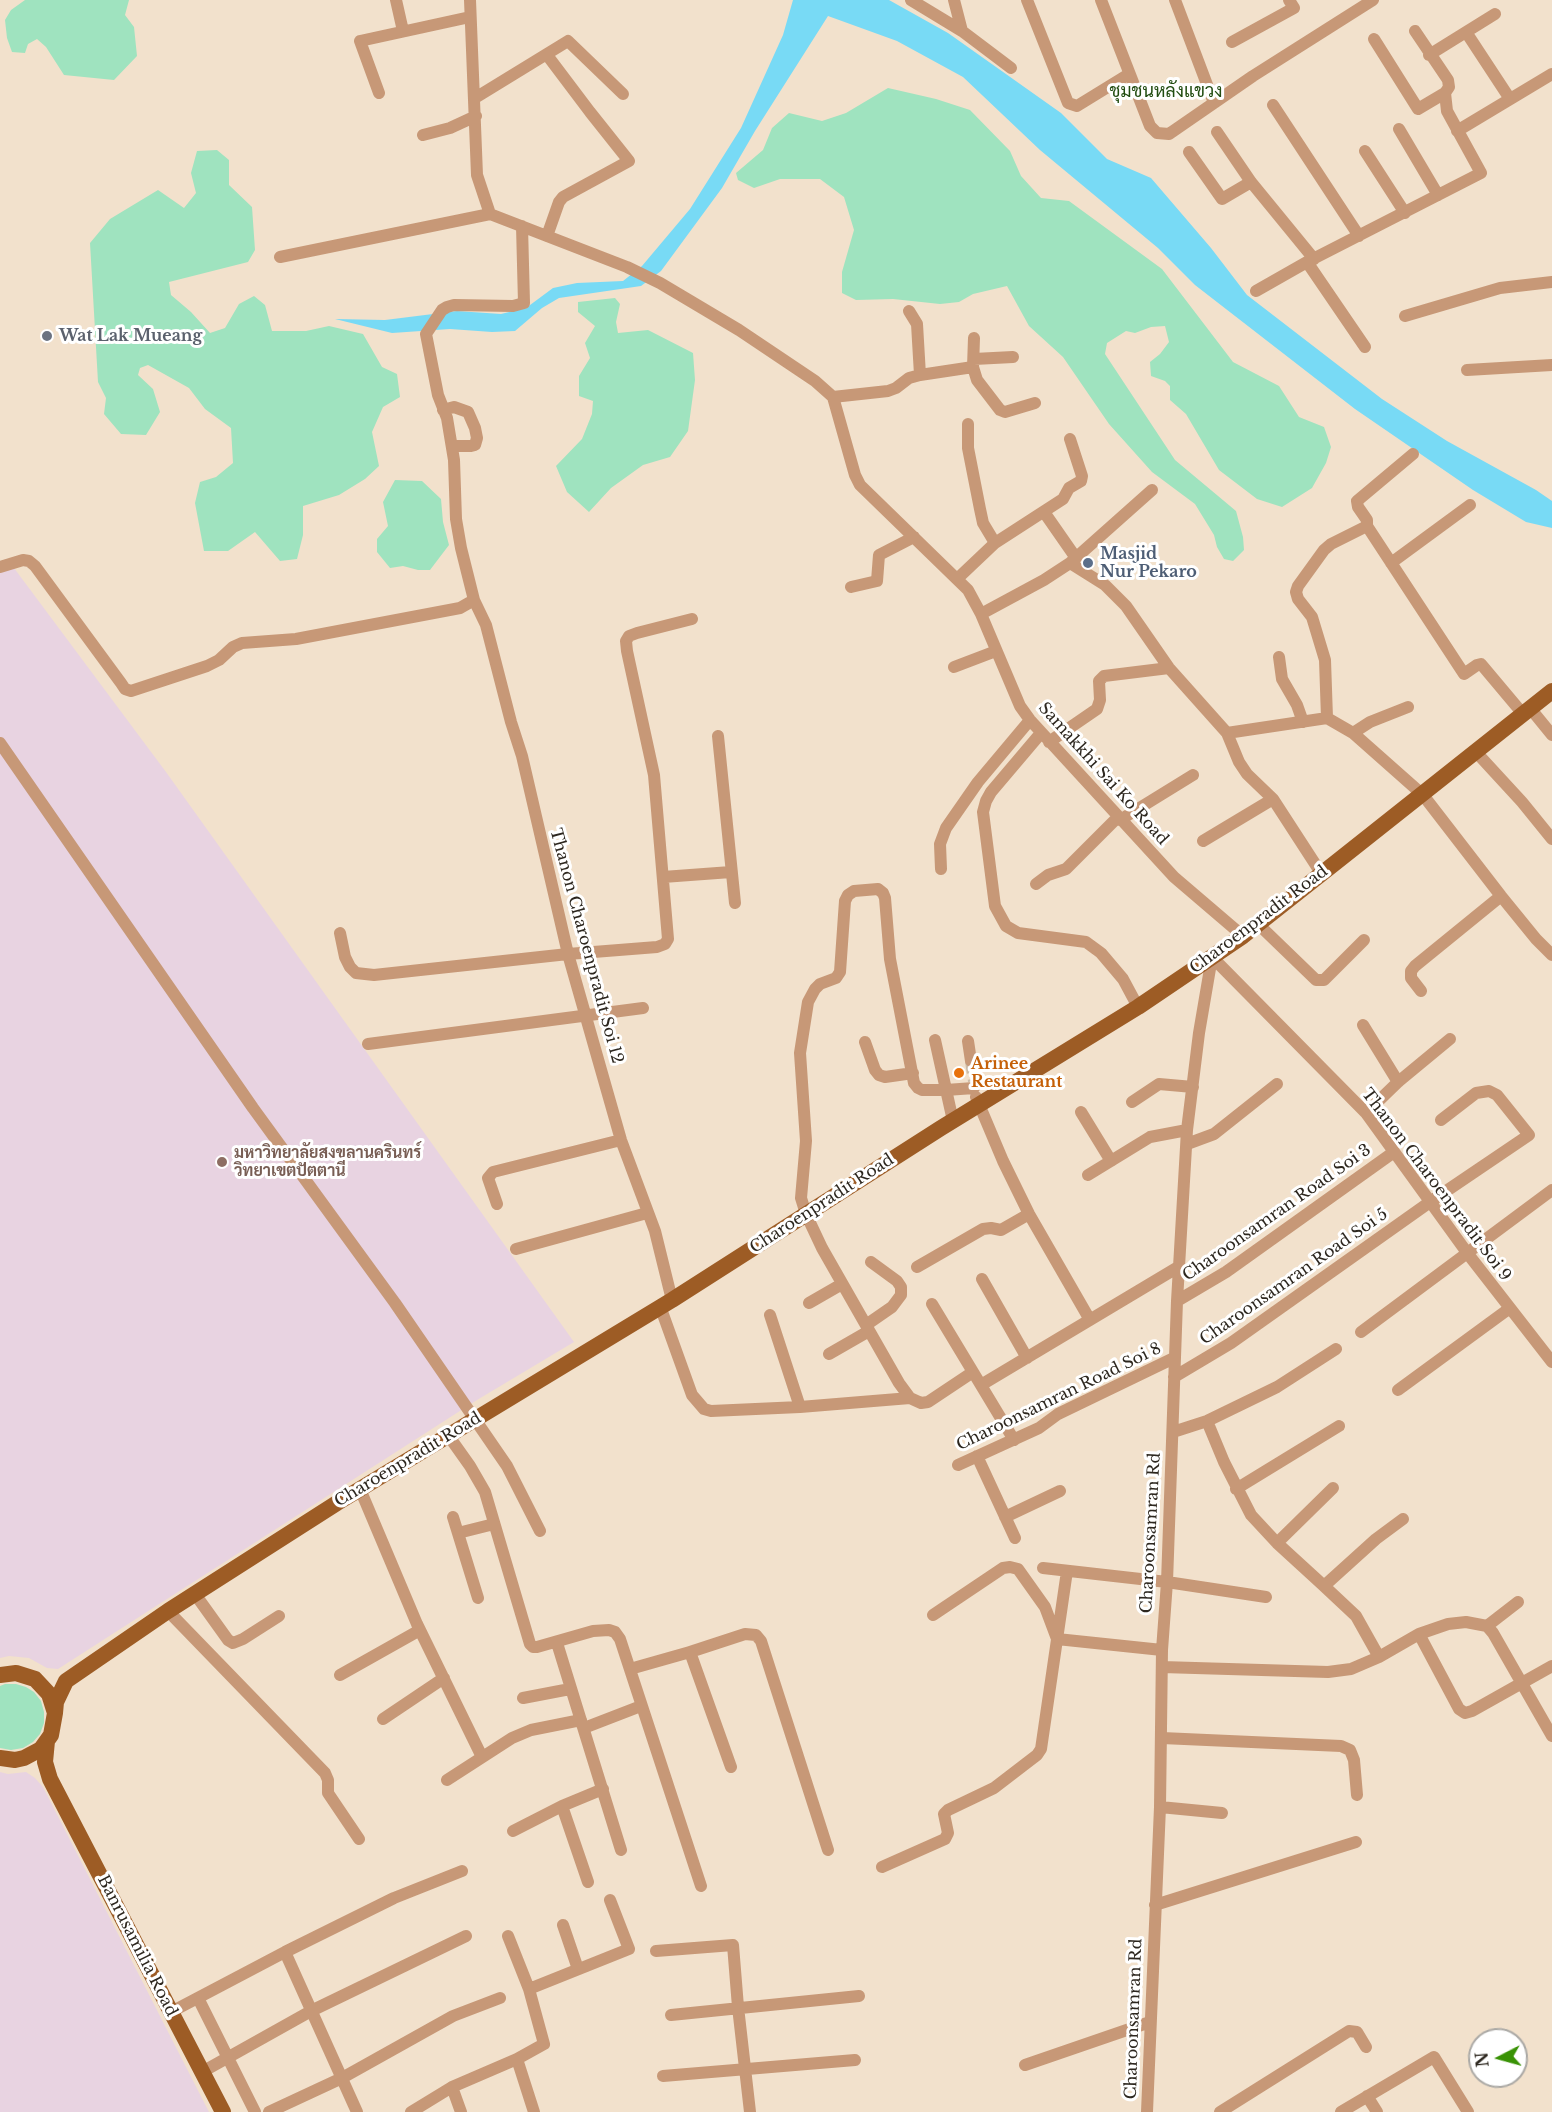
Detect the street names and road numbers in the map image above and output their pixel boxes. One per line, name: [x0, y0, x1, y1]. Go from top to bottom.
street label: Samakkhi Sai Ko Road: [1034, 699, 1172, 849]
street label: Thanon Charoenpradit Soi 12: [545, 826, 627, 1066]
street label: Charoenpradit Road: [1186, 862, 1332, 978]
street label: Thanon Charoenpradit Soi 9: [1357, 1085, 1515, 1285]
street label: Charoonsamran Road Soi 3: [1179, 1141, 1375, 1285]
street label: Charoenpradit Road: [746, 1150, 898, 1258]
street label: Charoonsamran Road Soi 5: [1196, 1205, 1392, 1349]
street label: Charoonsamran Road Soi 8: [954, 1339, 1164, 1455]
street label: Charoenpradit Road: [331, 1409, 485, 1511]
street label: Charoonsamran Rd: [1137, 1452, 1165, 1614]
street label: Banrusamilia Road: [93, 1872, 181, 2020]
street label: Charoonsamran Rd: [1122, 1938, 1146, 2100]

